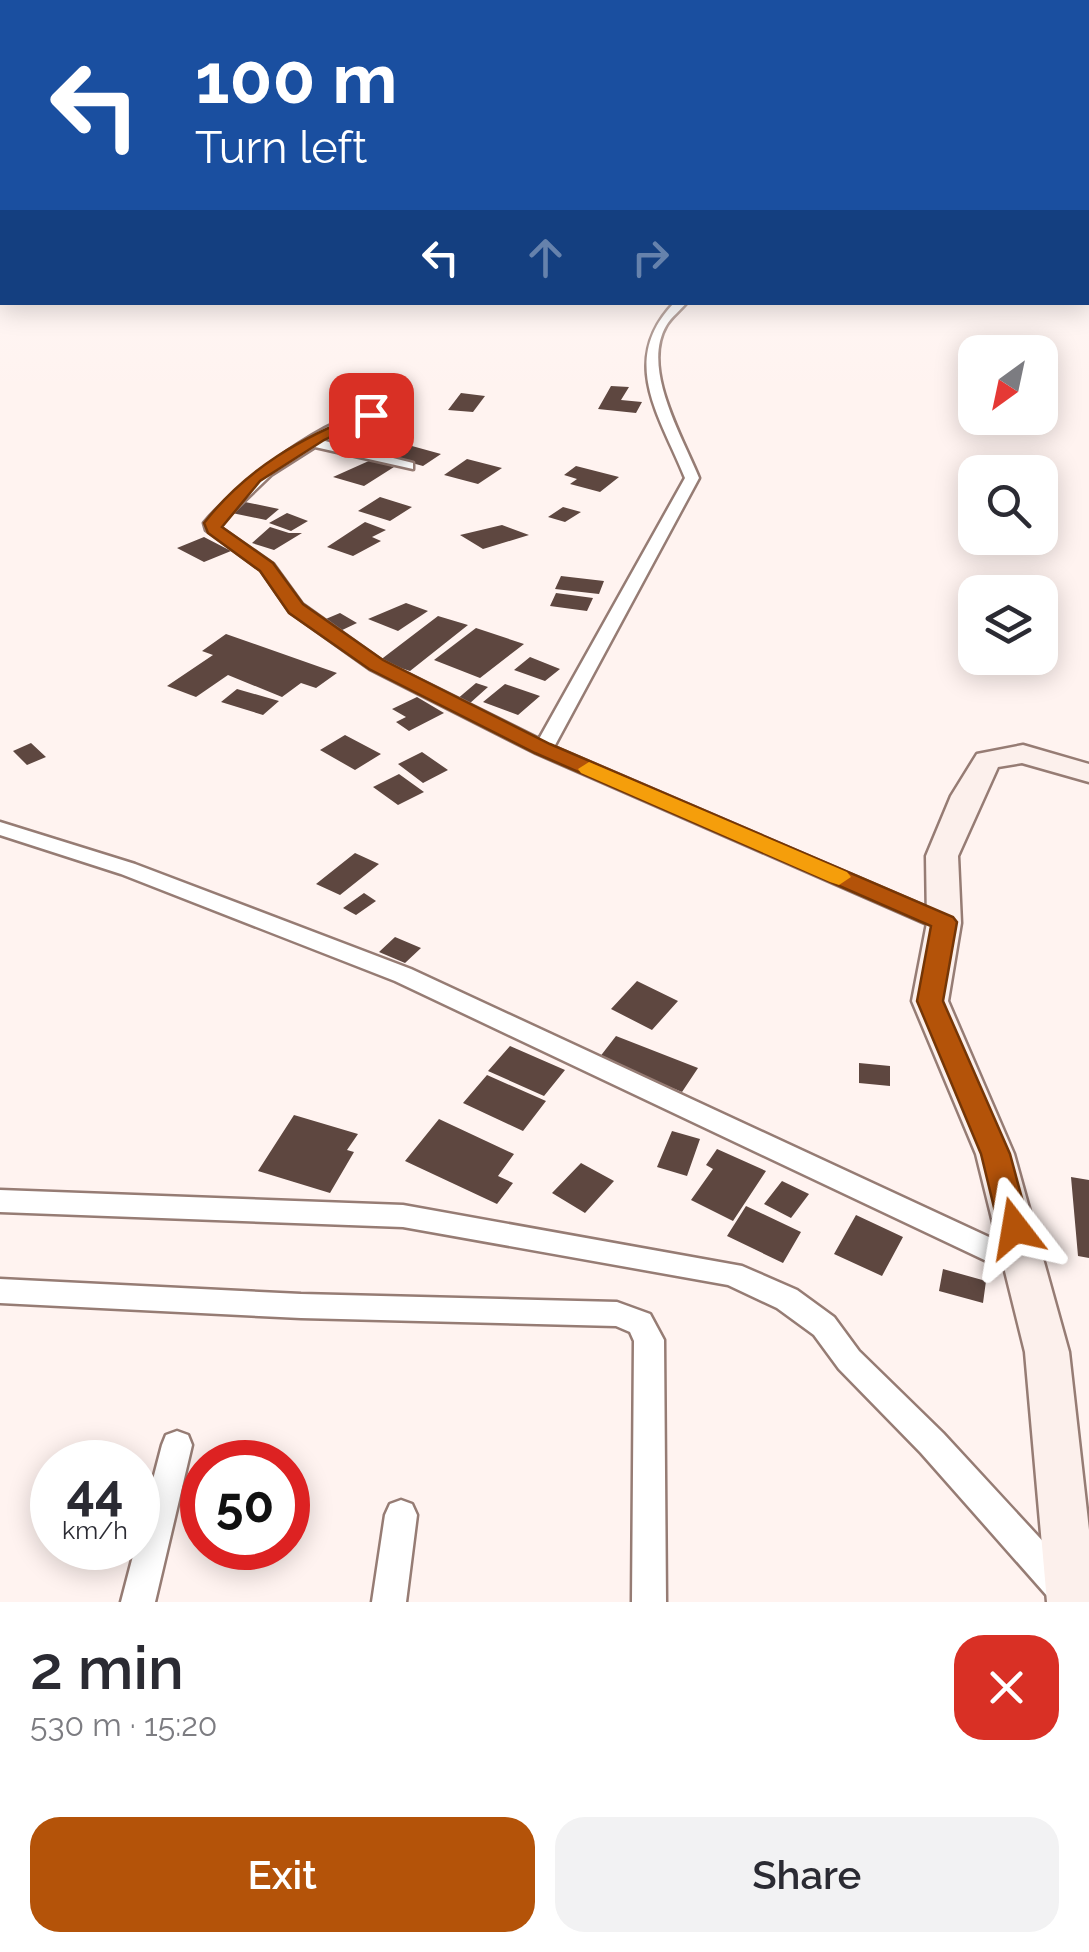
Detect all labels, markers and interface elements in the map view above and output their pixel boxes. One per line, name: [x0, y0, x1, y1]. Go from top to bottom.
text: 100 m: [195, 37, 398, 119]
icon: left: [30, 40, 160, 170]
text: Turn left: [195, 121, 367, 174]
icon: left: [413, 230, 468, 285]
icon: ahead: [518, 230, 573, 285]
icon: right: [623, 230, 678, 285]
north arrow: [958, 335, 1058, 435]
map controls: [958, 335, 1058, 675]
pin: [329, 373, 414, 458]
icon: arrive: [344, 388, 399, 443]
button: search: [958, 455, 1058, 555]
button: layers: [958, 575, 1058, 675]
position arrow: [963, 1176, 1067, 1280]
speed limit sign: 50: [180, 1440, 310, 1570]
text: 44: [66, 1463, 124, 1522]
text: km/h: [62, 1515, 128, 1545]
text: 2 min: [30, 1633, 184, 1703]
button: close: [954, 1635, 1059, 1740]
text: 530 m · 15:20: [30, 1706, 217, 1743]
button: Exit: [30, 1817, 535, 1932]
button: Share: [555, 1817, 1059, 1932]

